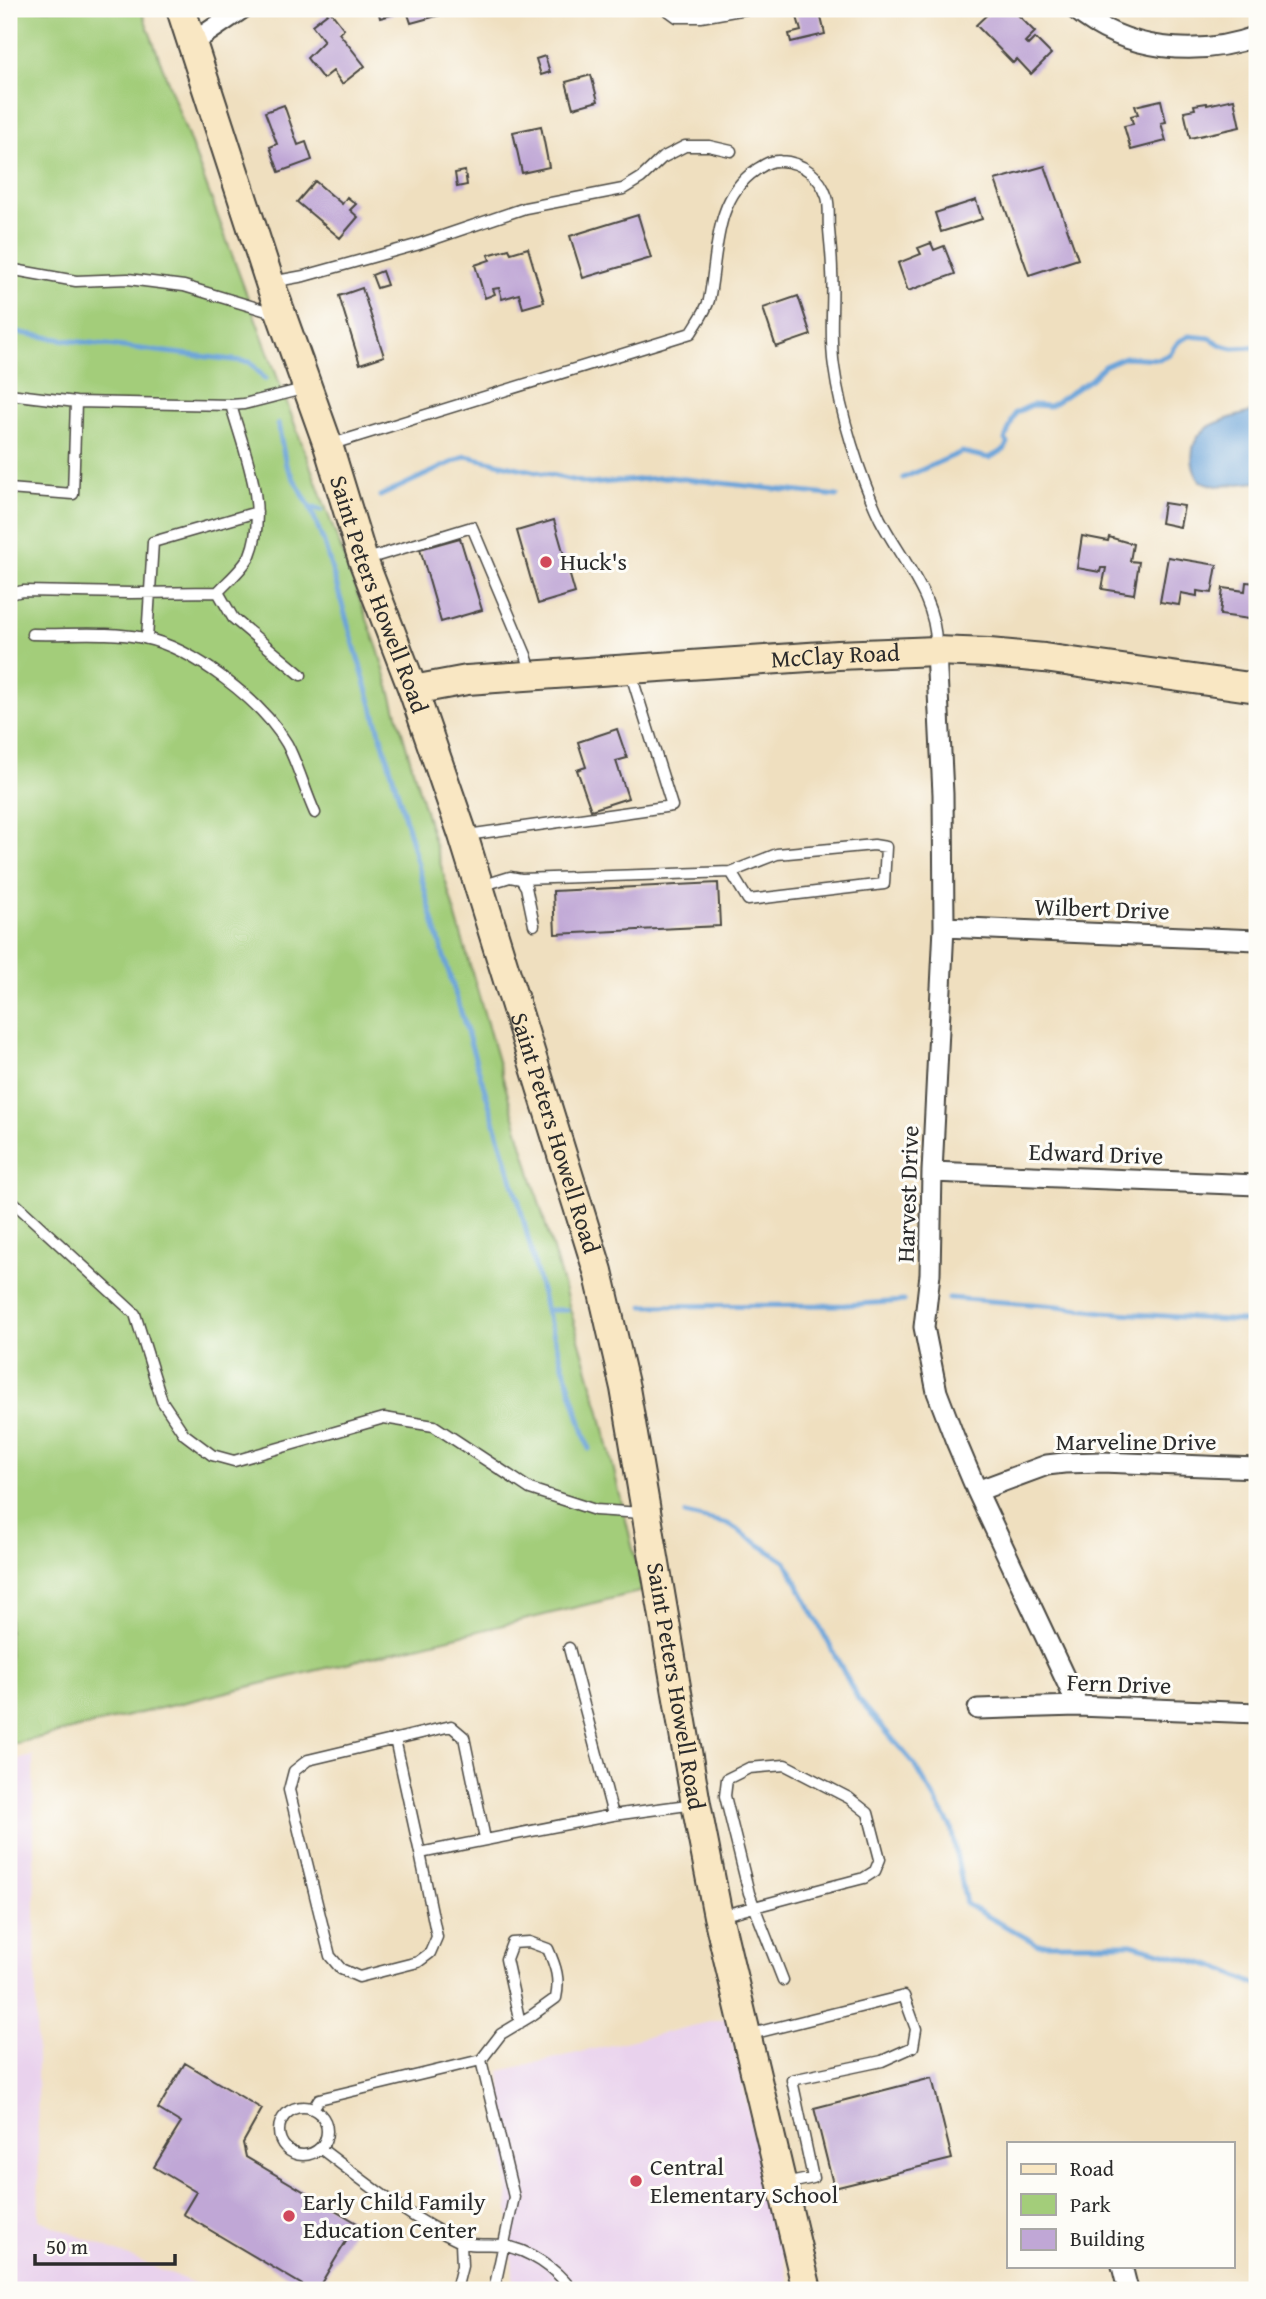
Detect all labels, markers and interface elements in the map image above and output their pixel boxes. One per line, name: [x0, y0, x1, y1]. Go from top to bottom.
street label: Saint Peters Howell Road: [321, 471, 438, 718]
place label: Huck's: [560, 544, 627, 579]
marker: Huck's: [538, 554, 554, 570]
street label: McClay Road: [770, 634, 901, 676]
street label: Wilbert Drive: [1034, 889, 1170, 928]
street label: Saint Peters Howell Road: [502, 1008, 610, 1258]
street label: Harvest Drive: [888, 1125, 927, 1263]
street label: Edward Drive: [1028, 1134, 1164, 1173]
street label: Marveline Drive: [1056, 1424, 1216, 1459]
street label: Saint Peters Howell Road: [638, 1560, 715, 1813]
street label: Fern Drive: [1066, 1664, 1172, 1703]
legend: [1007, 2142, 1234, 2268]
place label: Central Elementary School: [650, 2149, 838, 2212]
text: Road: [1070, 2153, 1115, 2184]
marker: Central Elementary School: [628, 2173, 644, 2189]
place label: Early Child Family Education Center: [303, 2184, 486, 2247]
text: Park: [1070, 2189, 1111, 2220]
marker: Early Child Family Education Center: [281, 2208, 297, 2224]
scale bar: [35, 2222, 175, 2266]
text: Building: [1070, 2223, 1145, 2254]
text: 50 m: [46, 2231, 88, 2262]

